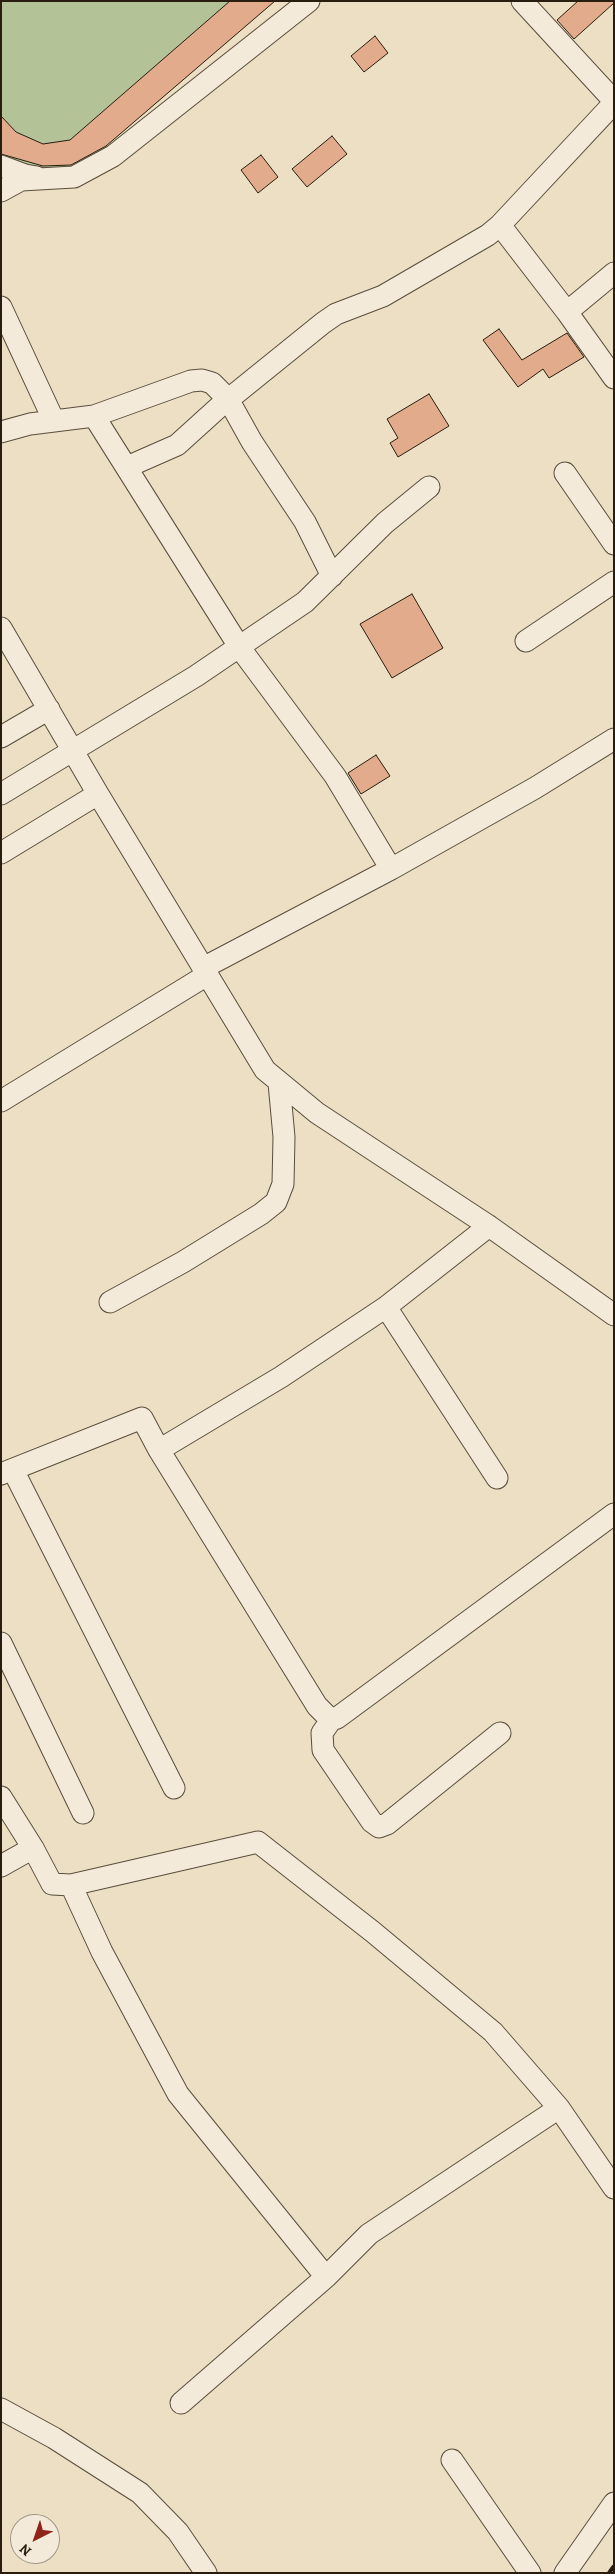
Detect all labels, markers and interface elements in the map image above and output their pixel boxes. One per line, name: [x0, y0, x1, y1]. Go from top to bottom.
north arrow: [10, 2514, 60, 2564]
text: N: [15, 2539, 36, 2560]

